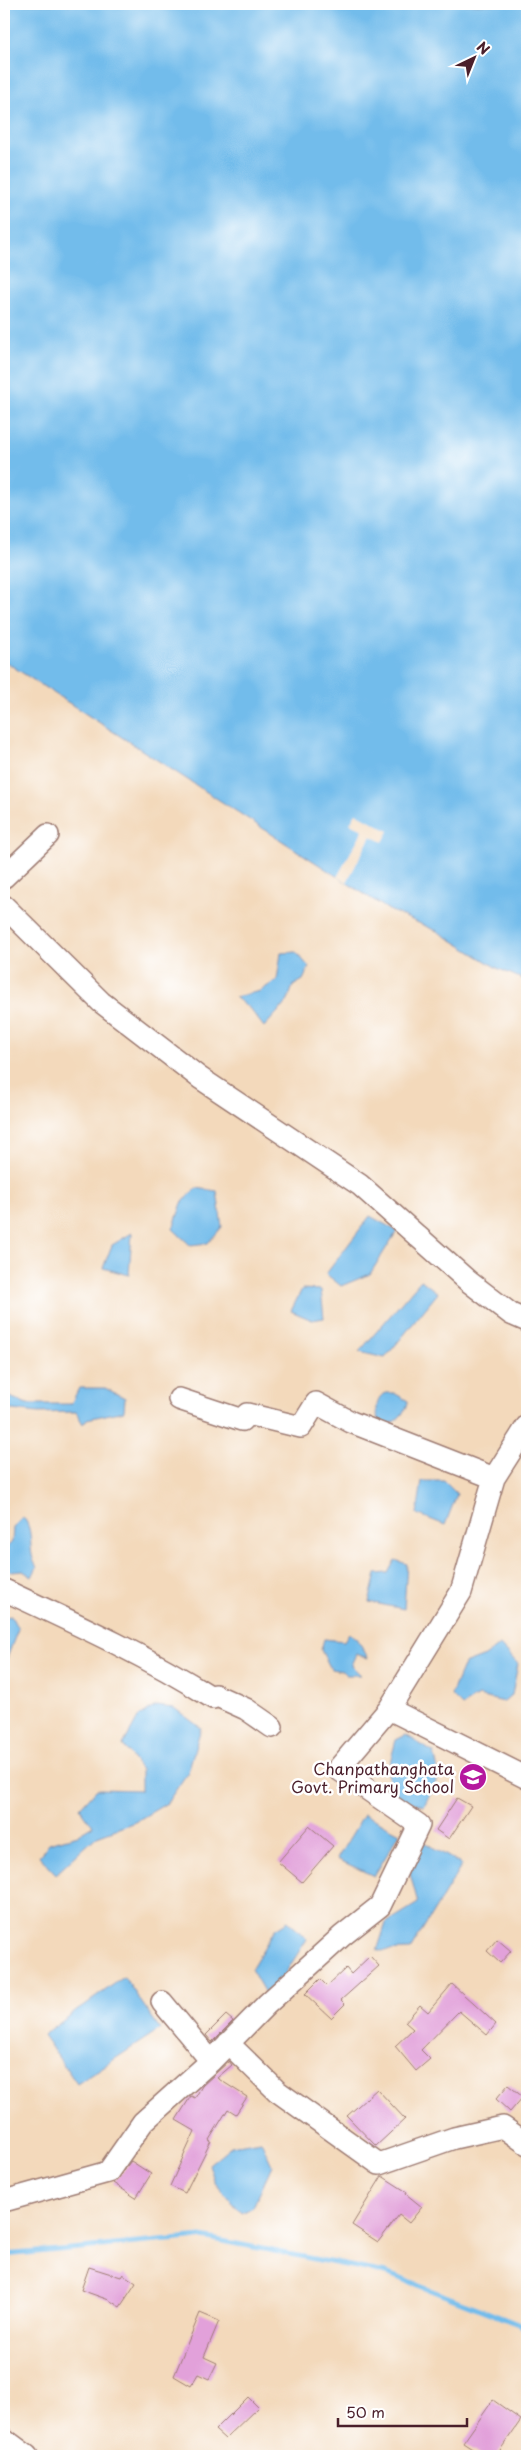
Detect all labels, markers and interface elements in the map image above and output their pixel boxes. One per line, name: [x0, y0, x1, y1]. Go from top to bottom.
north arrow: [448, 32, 498, 82]
text: N: [472, 37, 494, 60]
place label: Chanpathanghata Govt. Primary School: [291, 1756, 455, 1798]
school or university icon: Chanpathanghata Govt. Primary School: [458, 1762, 488, 1792]
scale bar: [338, 2395, 467, 2427]
text: 50 m: [346, 2400, 385, 2423]

